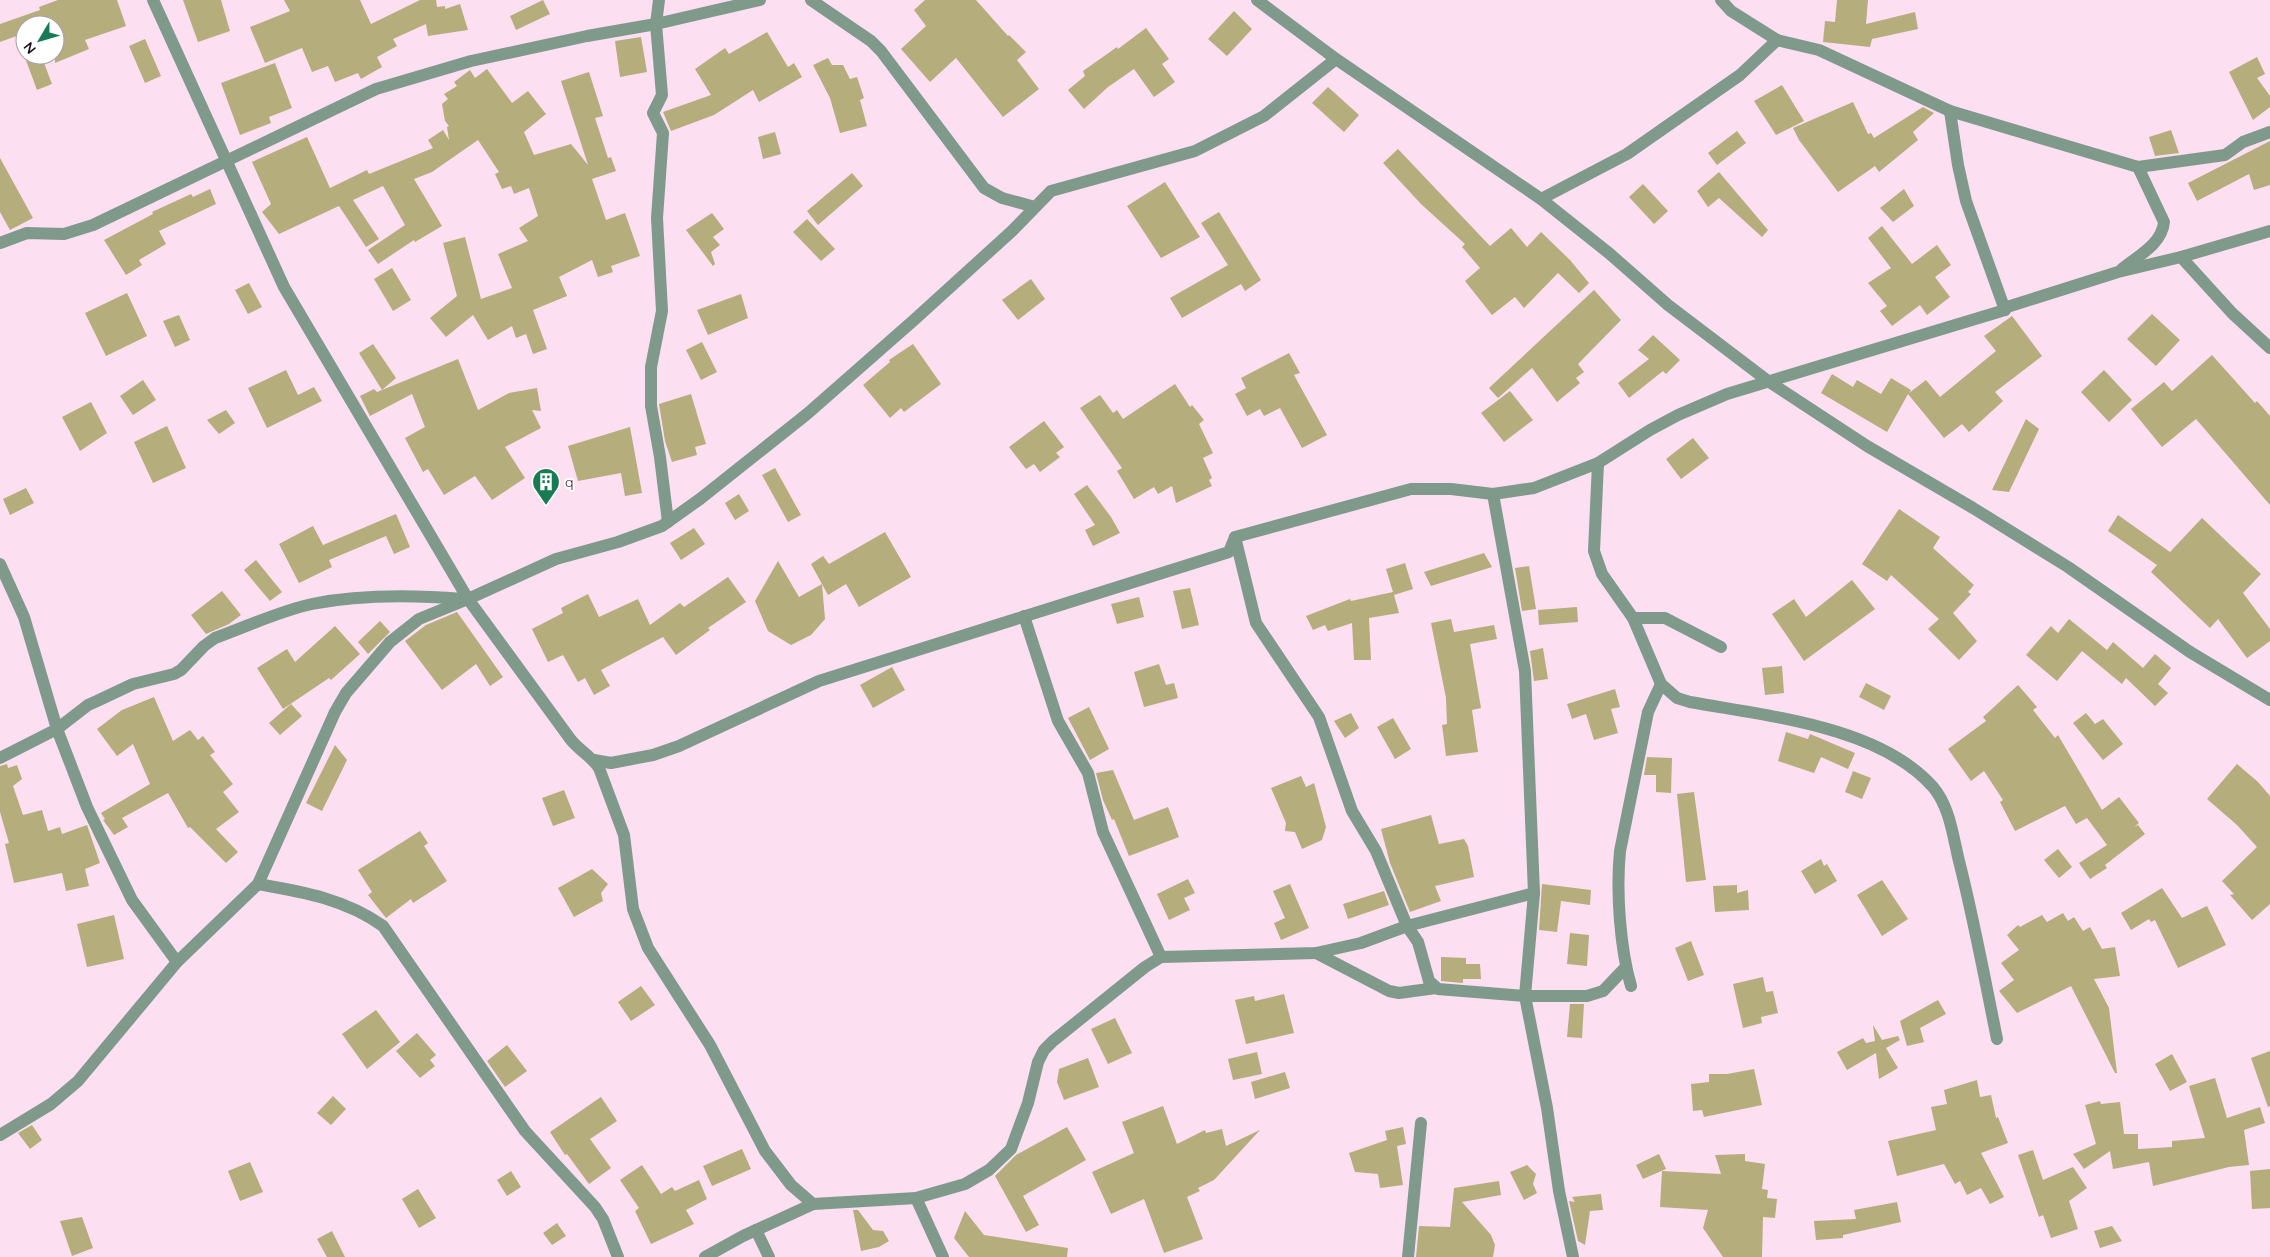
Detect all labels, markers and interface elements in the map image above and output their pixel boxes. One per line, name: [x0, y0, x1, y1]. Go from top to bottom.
north arrow: [15, 15, 65, 65]
text: N: [19, 38, 40, 58]
building icon: q: [531, 467, 561, 506]
place label: q: [565, 473, 573, 491]

